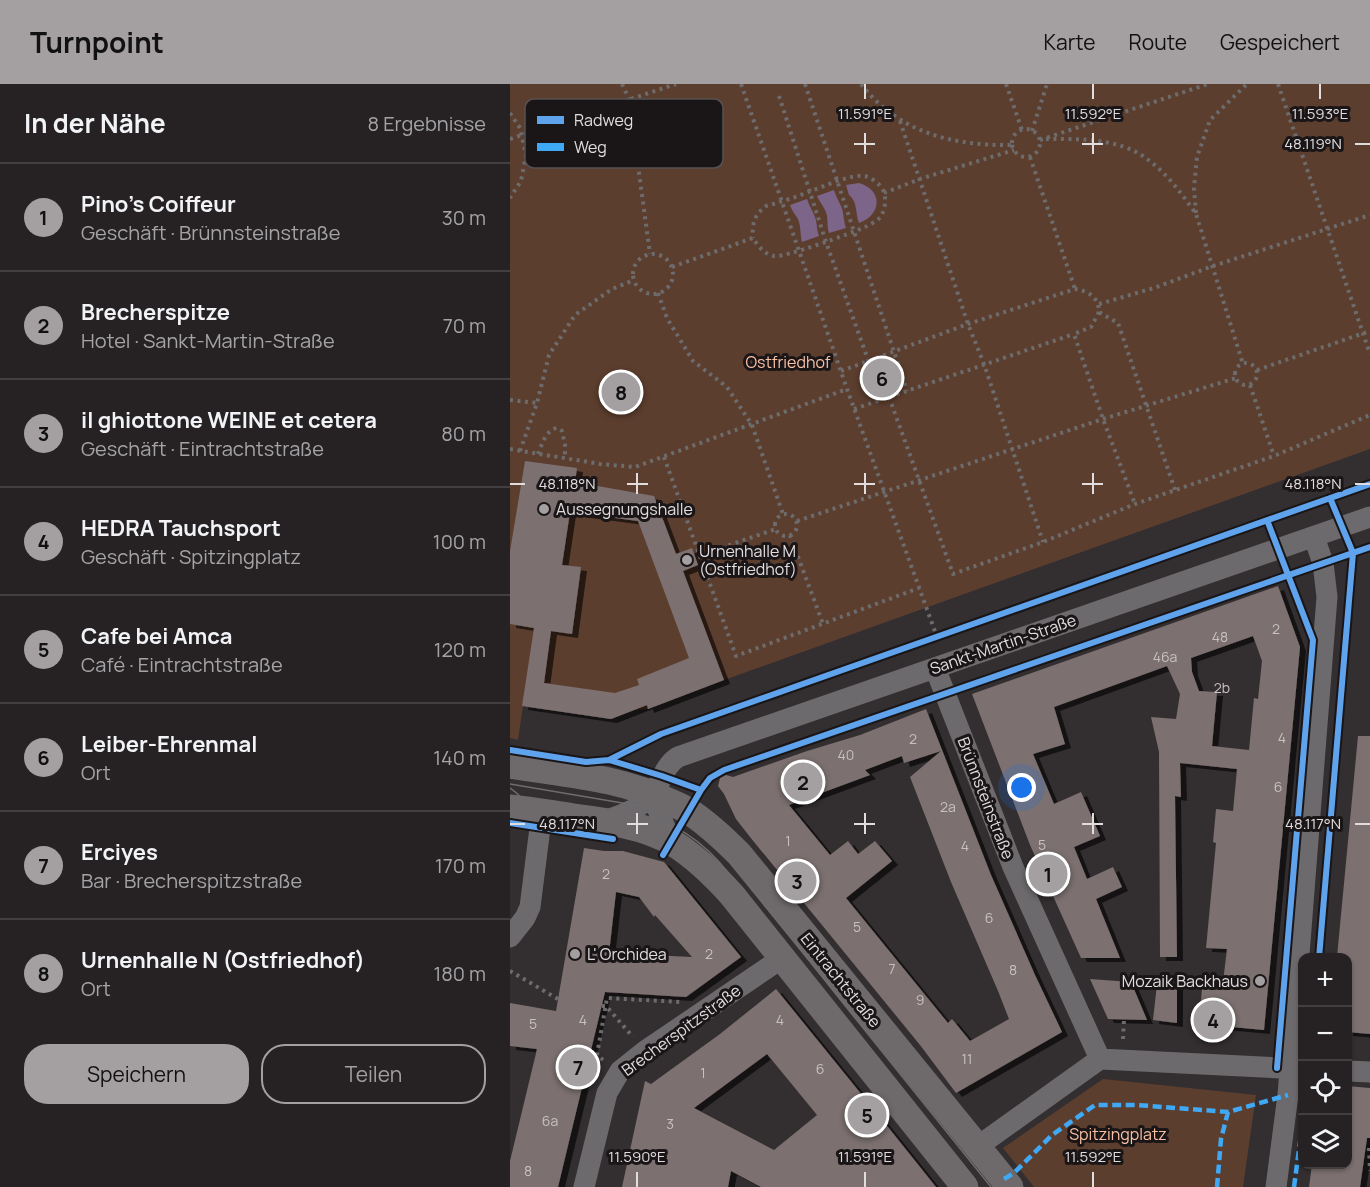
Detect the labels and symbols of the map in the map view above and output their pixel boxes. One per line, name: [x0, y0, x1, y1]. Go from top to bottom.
legend: [525, 99, 723, 168]
text: 11.591°E: [838, 103, 892, 124]
text: 11.592°E: [1065, 103, 1121, 124]
text: 11.593°E: [1292, 103, 1348, 124]
text: Radweg: [574, 109, 633, 131]
text: 48.119°N: [1284, 133, 1342, 154]
text: Weg: [574, 136, 607, 158]
park label: Ostfriedhof: [745, 351, 831, 373]
pin: 6: [862, 356, 902, 400]
pin: 8: [602, 370, 640, 414]
text: 48.118°N: [539, 473, 595, 494]
text: 48.118°N: [1285, 473, 1341, 494]
place label: Aussegnungshalle: [556, 498, 693, 520]
marker: Aussegnungshalle: [537, 502, 551, 516]
place label: Urnenhalle M (Ostfriedhof): [699, 540, 797, 580]
marker: Urnenhalle M (Ostfriedhof): [680, 553, 694, 567]
street label: Sankt-Martin-Straße: [927, 609, 1079, 679]
house number: 2: [1272, 619, 1280, 638]
house number: 48: [1212, 627, 1228, 646]
house number: 46a: [1153, 647, 1177, 666]
house number: 2b: [1214, 678, 1230, 697]
house number: 4: [1278, 728, 1286, 747]
house number: 2: [909, 729, 917, 748]
street label: Brünnsteinstraße: [953, 734, 1019, 862]
house number: 40: [838, 745, 854, 764]
pin: 2: [784, 760, 822, 804]
your location: [1007, 773, 1036, 802]
house number: 6: [1274, 777, 1282, 796]
house number: 2a: [940, 797, 956, 816]
text: 48.117°N: [539, 813, 595, 834]
text: 48.117°N: [1285, 813, 1341, 834]
house number: 1: [785, 831, 791, 850]
house number: 5: [1038, 835, 1046, 854]
house number: 4: [961, 836, 969, 855]
pin: 1: [1028, 852, 1068, 896]
pin: 3: [778, 858, 816, 904]
house number: 2: [602, 864, 610, 883]
house number: 6: [985, 908, 993, 927]
house number: 5: [853, 917, 861, 936]
street label: Eintrachtstraße: [796, 928, 886, 1032]
place label: L' Orchidea: [587, 943, 667, 965]
house number: 2: [705, 944, 713, 963]
marker: L' Orchidea: [568, 947, 582, 961]
house number: 7: [888, 959, 896, 978]
house number: 8: [1009, 960, 1017, 979]
place label: Mozaik Backhaus: [1122, 970, 1248, 992]
marker: Mozaik Backhaus: [1253, 974, 1267, 988]
street label: Brecherspitzstraße: [617, 979, 745, 1081]
house number: 9: [916, 990, 924, 1009]
pin: 4: [1194, 998, 1232, 1042]
house number: 4: [579, 1010, 587, 1029]
house number: 4: [776, 1010, 784, 1029]
house number: 5: [529, 1014, 537, 1033]
pin: 7: [558, 1044, 598, 1090]
house number: 11: [962, 1049, 972, 1068]
house number: 6: [816, 1059, 824, 1078]
house number: 1: [700, 1063, 706, 1082]
pin: 5: [848, 1092, 886, 1138]
house number: 6a: [542, 1111, 558, 1130]
house number: 3: [666, 1114, 674, 1133]
park label: Spitzingplatz: [1069, 1123, 1167, 1145]
text: 11.590°E: [608, 1146, 666, 1167]
text: 11.591°E: [838, 1146, 892, 1167]
text: 11.592°E: [1065, 1146, 1121, 1167]
house number: 8: [524, 1161, 532, 1180]

